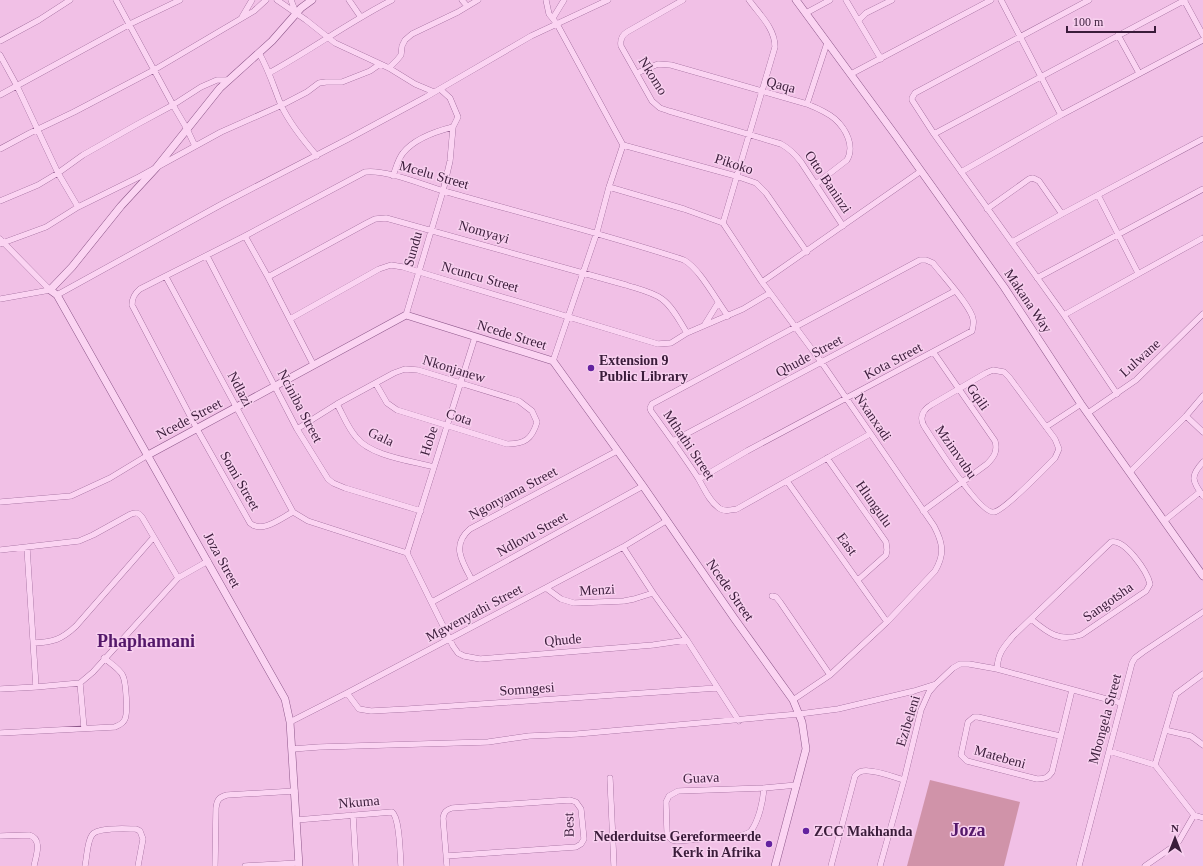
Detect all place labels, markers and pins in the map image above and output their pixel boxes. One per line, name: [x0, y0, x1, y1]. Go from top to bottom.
place label: Extension 9 Public Library: [599, 353, 688, 384]
marker: Extension 9 Public Library: [586, 363, 596, 373]
place label: ZCC Makhanda: [814, 824, 912, 839]
marker: ZCC Makhanda: [801, 826, 811, 836]
place label: Nederduitse Gereformeerde Kerk in Afrika: [594, 829, 761, 860]
marker: Nederduitse Gereformeerde Kerk in Afrika: [764, 839, 774, 849]

